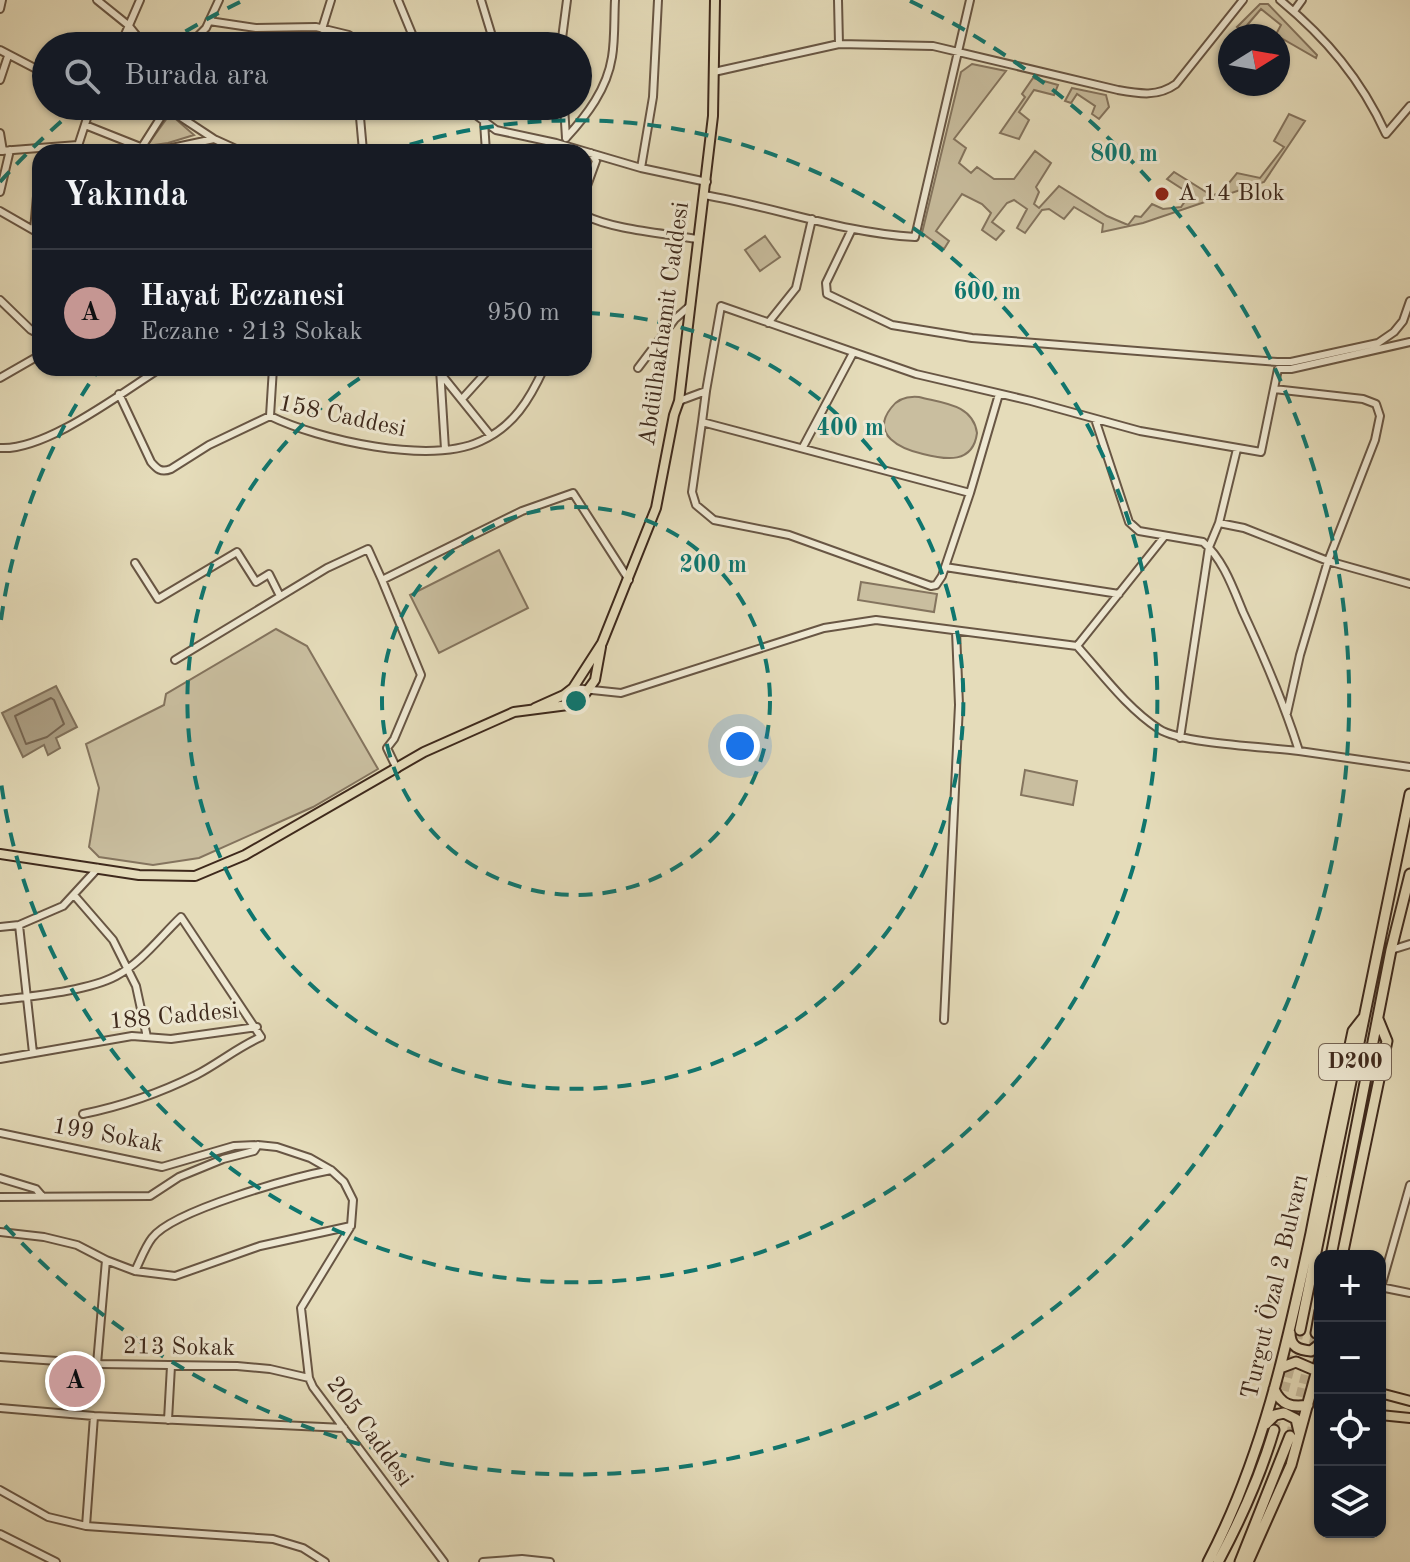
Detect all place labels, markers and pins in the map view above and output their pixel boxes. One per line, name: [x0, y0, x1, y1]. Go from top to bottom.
place label: A 14 Blok: [1178, 182, 1285, 206]
marker: A 14 Blok: [1153, 185, 1171, 203]
centre of rings: [562, 687, 590, 715]
pin: A: [49, 1351, 101, 1411]

